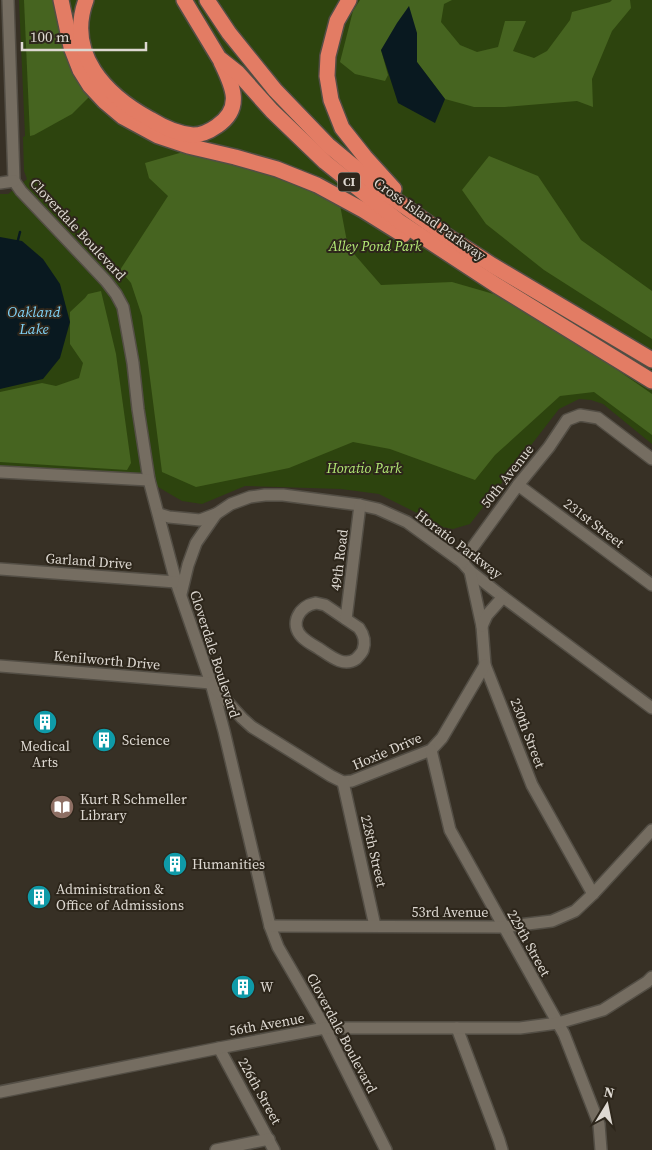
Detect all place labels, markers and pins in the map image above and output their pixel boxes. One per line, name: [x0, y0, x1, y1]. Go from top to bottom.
building icon: Medical Arts: [32, 709, 58, 735]
building icon: Science: [91, 727, 117, 753]
place label: Science: [122, 730, 170, 750]
place label: Medical Arts: [20, 736, 70, 772]
place label: Kurt R Schmeller Library: [80, 789, 187, 825]
library icon: Kurt R Schmeller Library: [49, 794, 75, 820]
building icon: Humanities: [162, 851, 188, 877]
place label: Humanities: [192, 854, 265, 874]
place label: Administration & Office of Admissions: [56, 879, 184, 915]
building icon: Administration & Office of Admissions: [26, 884, 52, 910]
building icon: W: [230, 974, 256, 1000]
place label: W: [260, 977, 274, 997]

